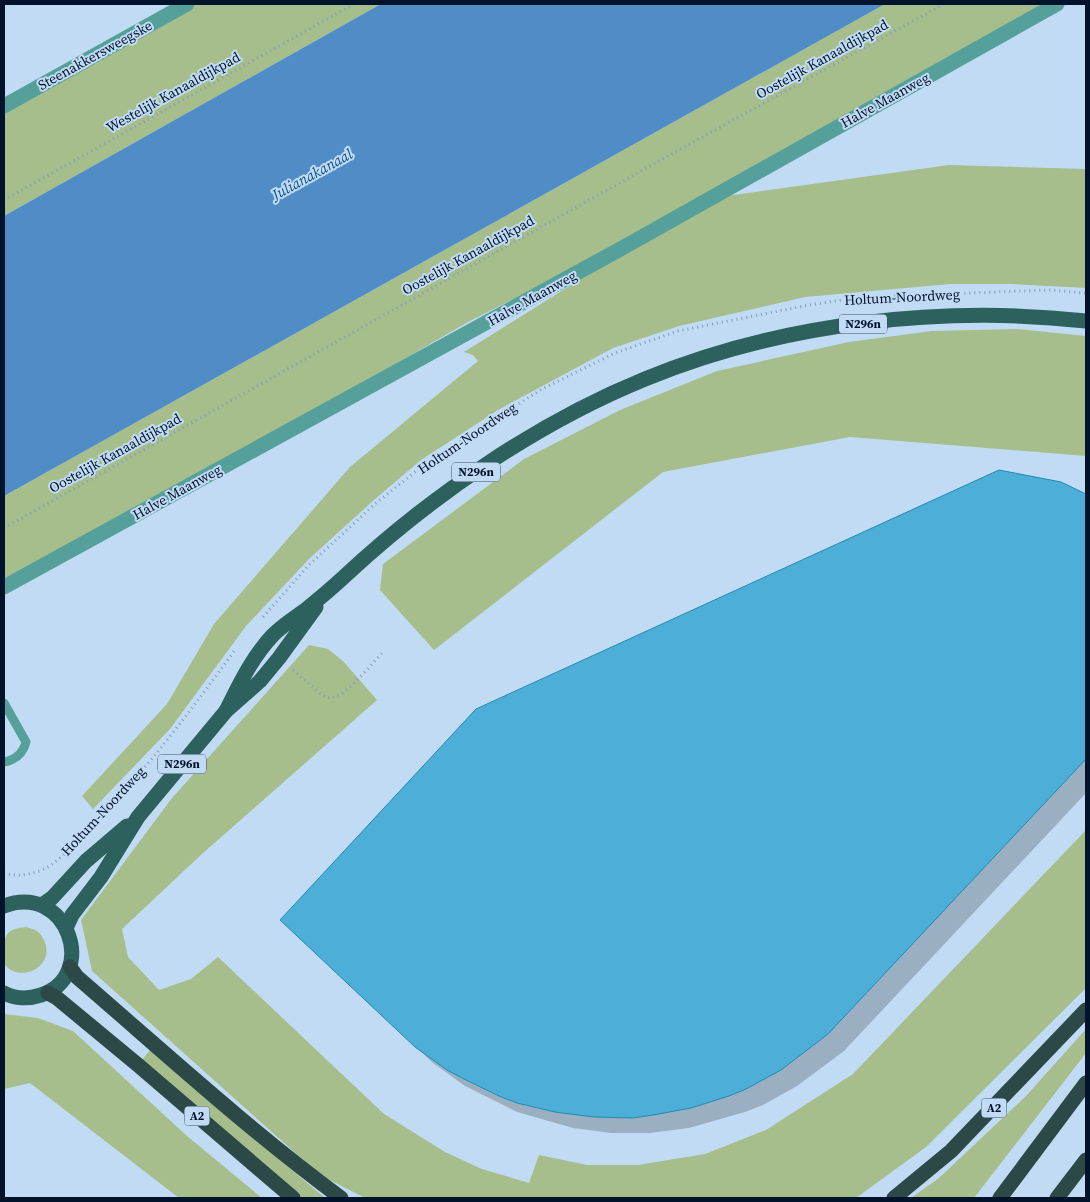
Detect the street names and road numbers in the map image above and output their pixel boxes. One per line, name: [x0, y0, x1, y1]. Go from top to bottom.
street label: Oostelijk Kanaaldijkpad: [752, 14, 892, 104]
street label: Steenakkersweegske: [34, 15, 156, 95]
street label: Westelijk Kanaaldijkpad: [102, 47, 244, 137]
street label: Halve Maanweg: [837, 67, 933, 133]
street label: Oostelijk Kanaaldijkpad: [398, 210, 538, 300]
street label: Halve Maanweg: [484, 265, 580, 331]
street label: Holtum-Noordweg: [844, 284, 960, 310]
road number: N296n: [839, 314, 887, 334]
street label: Holtum-Noordweg: [413, 397, 521, 479]
street label: Oostelijk Kanaaldijkpad: [45, 408, 185, 498]
street label: Halve Maanweg: [129, 459, 225, 525]
road number: N296n: [452, 462, 500, 482]
road number: N296n: [158, 754, 206, 774]
street label: Holtum-Noordweg: [56, 762, 150, 860]
road number: A2: [982, 1098, 1006, 1118]
road number: A2: [184, 1106, 210, 1126]

